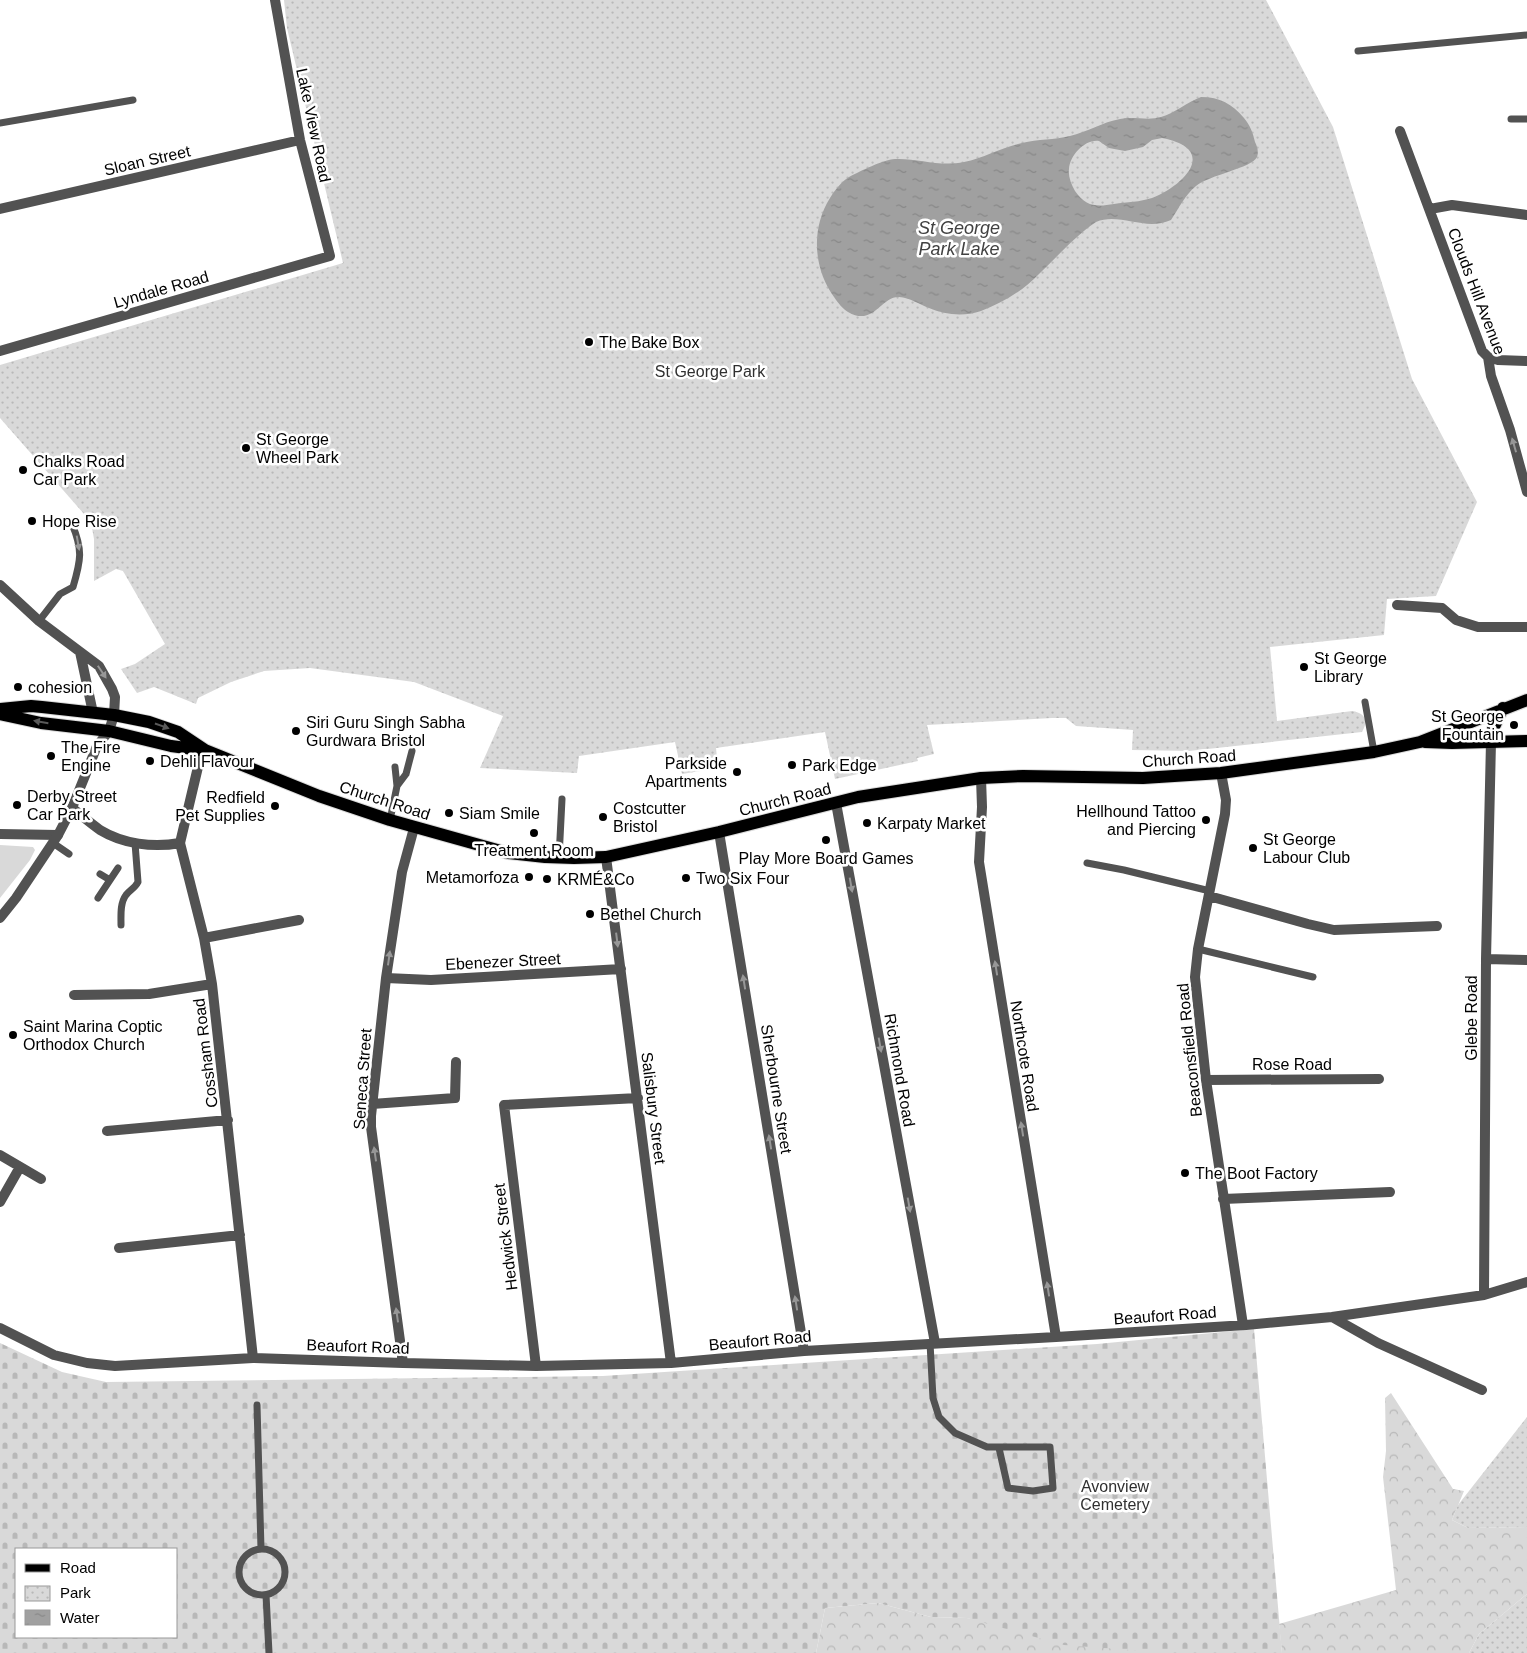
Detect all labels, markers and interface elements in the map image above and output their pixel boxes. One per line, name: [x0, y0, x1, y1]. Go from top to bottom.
street label: Lake View Road: [293, 66, 334, 184]
street label: Sloan Street: [102, 142, 192, 179]
water label: St George Park Lake: [918, 218, 1000, 259]
street label: Clouds Hill Avenue: [1445, 226, 1509, 357]
street label: Lyndale Road: [112, 268, 211, 311]
place label: The Bake Box: [599, 334, 700, 351]
marker: The Bake Box: [583, 336, 595, 348]
park label: St George Park: [655, 363, 766, 380]
place label: St George Wheel Park: [256, 431, 340, 466]
one-way arrow: [1510, 438, 1518, 453]
marker: St George Wheel Park: [240, 442, 252, 454]
place label: Chalks Road Car Park: [33, 453, 125, 488]
marker: Chalks Road Car Park: [17, 464, 29, 476]
place label: Hope Rise: [42, 513, 117, 530]
marker: Hope Rise: [26, 515, 38, 527]
one-way arrow: [75, 536, 83, 552]
place label: St George Library: [1314, 650, 1387, 685]
marker: St George Library: [1298, 661, 1310, 673]
one-way arrow: [97, 665, 106, 679]
place label: cohesion: [28, 679, 92, 696]
marker: cohesion: [12, 681, 24, 693]
place label: St George Fountain: [1431, 708, 1504, 743]
place label: Siri Guru Singh Sabha Gurdwara Bristol: [306, 714, 465, 749]
one-way arrow: [32, 718, 48, 726]
marker: St George Fountain: [1508, 719, 1520, 731]
one-way arrow: [154, 723, 169, 730]
marker: Siri Guru Singh Sabha Gurdwara Bristol: [290, 725, 302, 737]
place label: The Fire Engine: [61, 739, 121, 774]
street label: Church Road: [1141, 747, 1237, 770]
marker: The Fire Engine: [45, 750, 57, 762]
place label: Dehli Flavour: [160, 753, 255, 770]
marker: Dehli Flavour: [144, 755, 156, 767]
place label: Parkside Apartments: [645, 755, 727, 790]
place label: Park Edge: [802, 757, 877, 774]
marker: Park Edge: [786, 759, 798, 771]
marker: Parkside Apartments: [731, 766, 743, 778]
street label: Church Road: [337, 778, 432, 823]
street label: Church Road: [737, 780, 833, 819]
place label: Derby Street Car Park: [27, 788, 117, 823]
place label: Redfield Pet Supplies: [175, 789, 265, 824]
marker: Derby Street Car Park: [11, 799, 23, 811]
marker: Redfield Pet Supplies: [269, 800, 281, 812]
place label: Costcutter Bristol: [613, 800, 687, 835]
place label: Hellhound Tattoo and Piercing: [1076, 803, 1196, 838]
place label: Siam Smile: [459, 805, 540, 822]
marker: Siam Smile: [443, 807, 455, 819]
marker: Costcutter Bristol: [597, 811, 609, 823]
marker: Hellhound Tattoo and Piercing: [1200, 814, 1212, 826]
place label: Karpaty Market: [877, 815, 986, 832]
marker: Karpaty Market: [861, 817, 873, 829]
marker: Treatment Room: [528, 827, 540, 839]
place label: St George Labour Club: [1263, 831, 1350, 866]
marker: Play More Board Games: [820, 834, 832, 846]
place label: Treatment Room: [474, 842, 594, 859]
marker: St George Labour Club: [1247, 842, 1259, 854]
place label: Play More Board Games: [738, 850, 914, 867]
place label: Metamorfoza: [426, 869, 519, 886]
place label: KRMÉ&Co: [557, 870, 634, 888]
place label: Two Six Four: [696, 870, 790, 887]
marker: Metamorfoza: [523, 871, 535, 883]
marker: Two Six Four: [680, 872, 692, 884]
marker: KRMÉ&Co: [541, 873, 553, 885]
one-way arrow: [847, 877, 855, 893]
place label: Bethel Church: [600, 906, 701, 923]
marker: Bethel Church: [584, 908, 596, 920]
one-way arrow: [613, 932, 621, 948]
one-way arrow: [386, 949, 394, 965]
street label: Ebenezer Street: [445, 950, 562, 973]
one-way arrow: [992, 960, 1000, 976]
one-way arrow: [739, 974, 747, 990]
street label: Glebe Road: [1463, 975, 1480, 1061]
street label: Beaconsfield Road: [1174, 982, 1205, 1118]
street label: Cossham Road: [190, 997, 221, 1109]
street label: Northcote Road: [1007, 999, 1042, 1113]
street label: Richmond Road: [881, 1012, 918, 1128]
place label: Saint Marina Coptic Orthodox Church: [23, 1018, 163, 1053]
street label: Sherbourne Street: [758, 1023, 795, 1156]
street label: Seneca Street: [350, 1027, 375, 1130]
marker: Saint Marina Coptic Orthodox Church: [7, 1029, 19, 1041]
one-way arrow: [876, 1037, 884, 1052]
street label: Salisbury Street: [638, 1051, 669, 1166]
street label: Rose Road: [1252, 1056, 1332, 1073]
one-way arrow: [1018, 1120, 1026, 1136]
one-way arrow: [766, 1134, 774, 1150]
one-way arrow: [371, 1146, 379, 1162]
place label: The Boot Factory: [1195, 1165, 1318, 1182]
marker: The Boot Factory: [1179, 1167, 1191, 1179]
street label: Hedwick Street: [490, 1182, 520, 1291]
one-way arrow: [906, 1197, 914, 1213]
one-way arrow: [1043, 1281, 1051, 1297]
one-way arrow: [792, 1294, 800, 1310]
street label: Beaufort Road: [1113, 1303, 1217, 1328]
one-way arrow: [392, 1307, 400, 1323]
street label: Beaufort Road: [708, 1328, 812, 1353]
street label: Beaufort Road: [306, 1336, 410, 1357]
park label: Avonview Cemetery: [1080, 1478, 1150, 1513]
legend: [15, 1548, 178, 1638]
text: Road: [60, 1559, 96, 1576]
text: Park: [60, 1584, 91, 1601]
text: Water: [60, 1609, 99, 1626]

